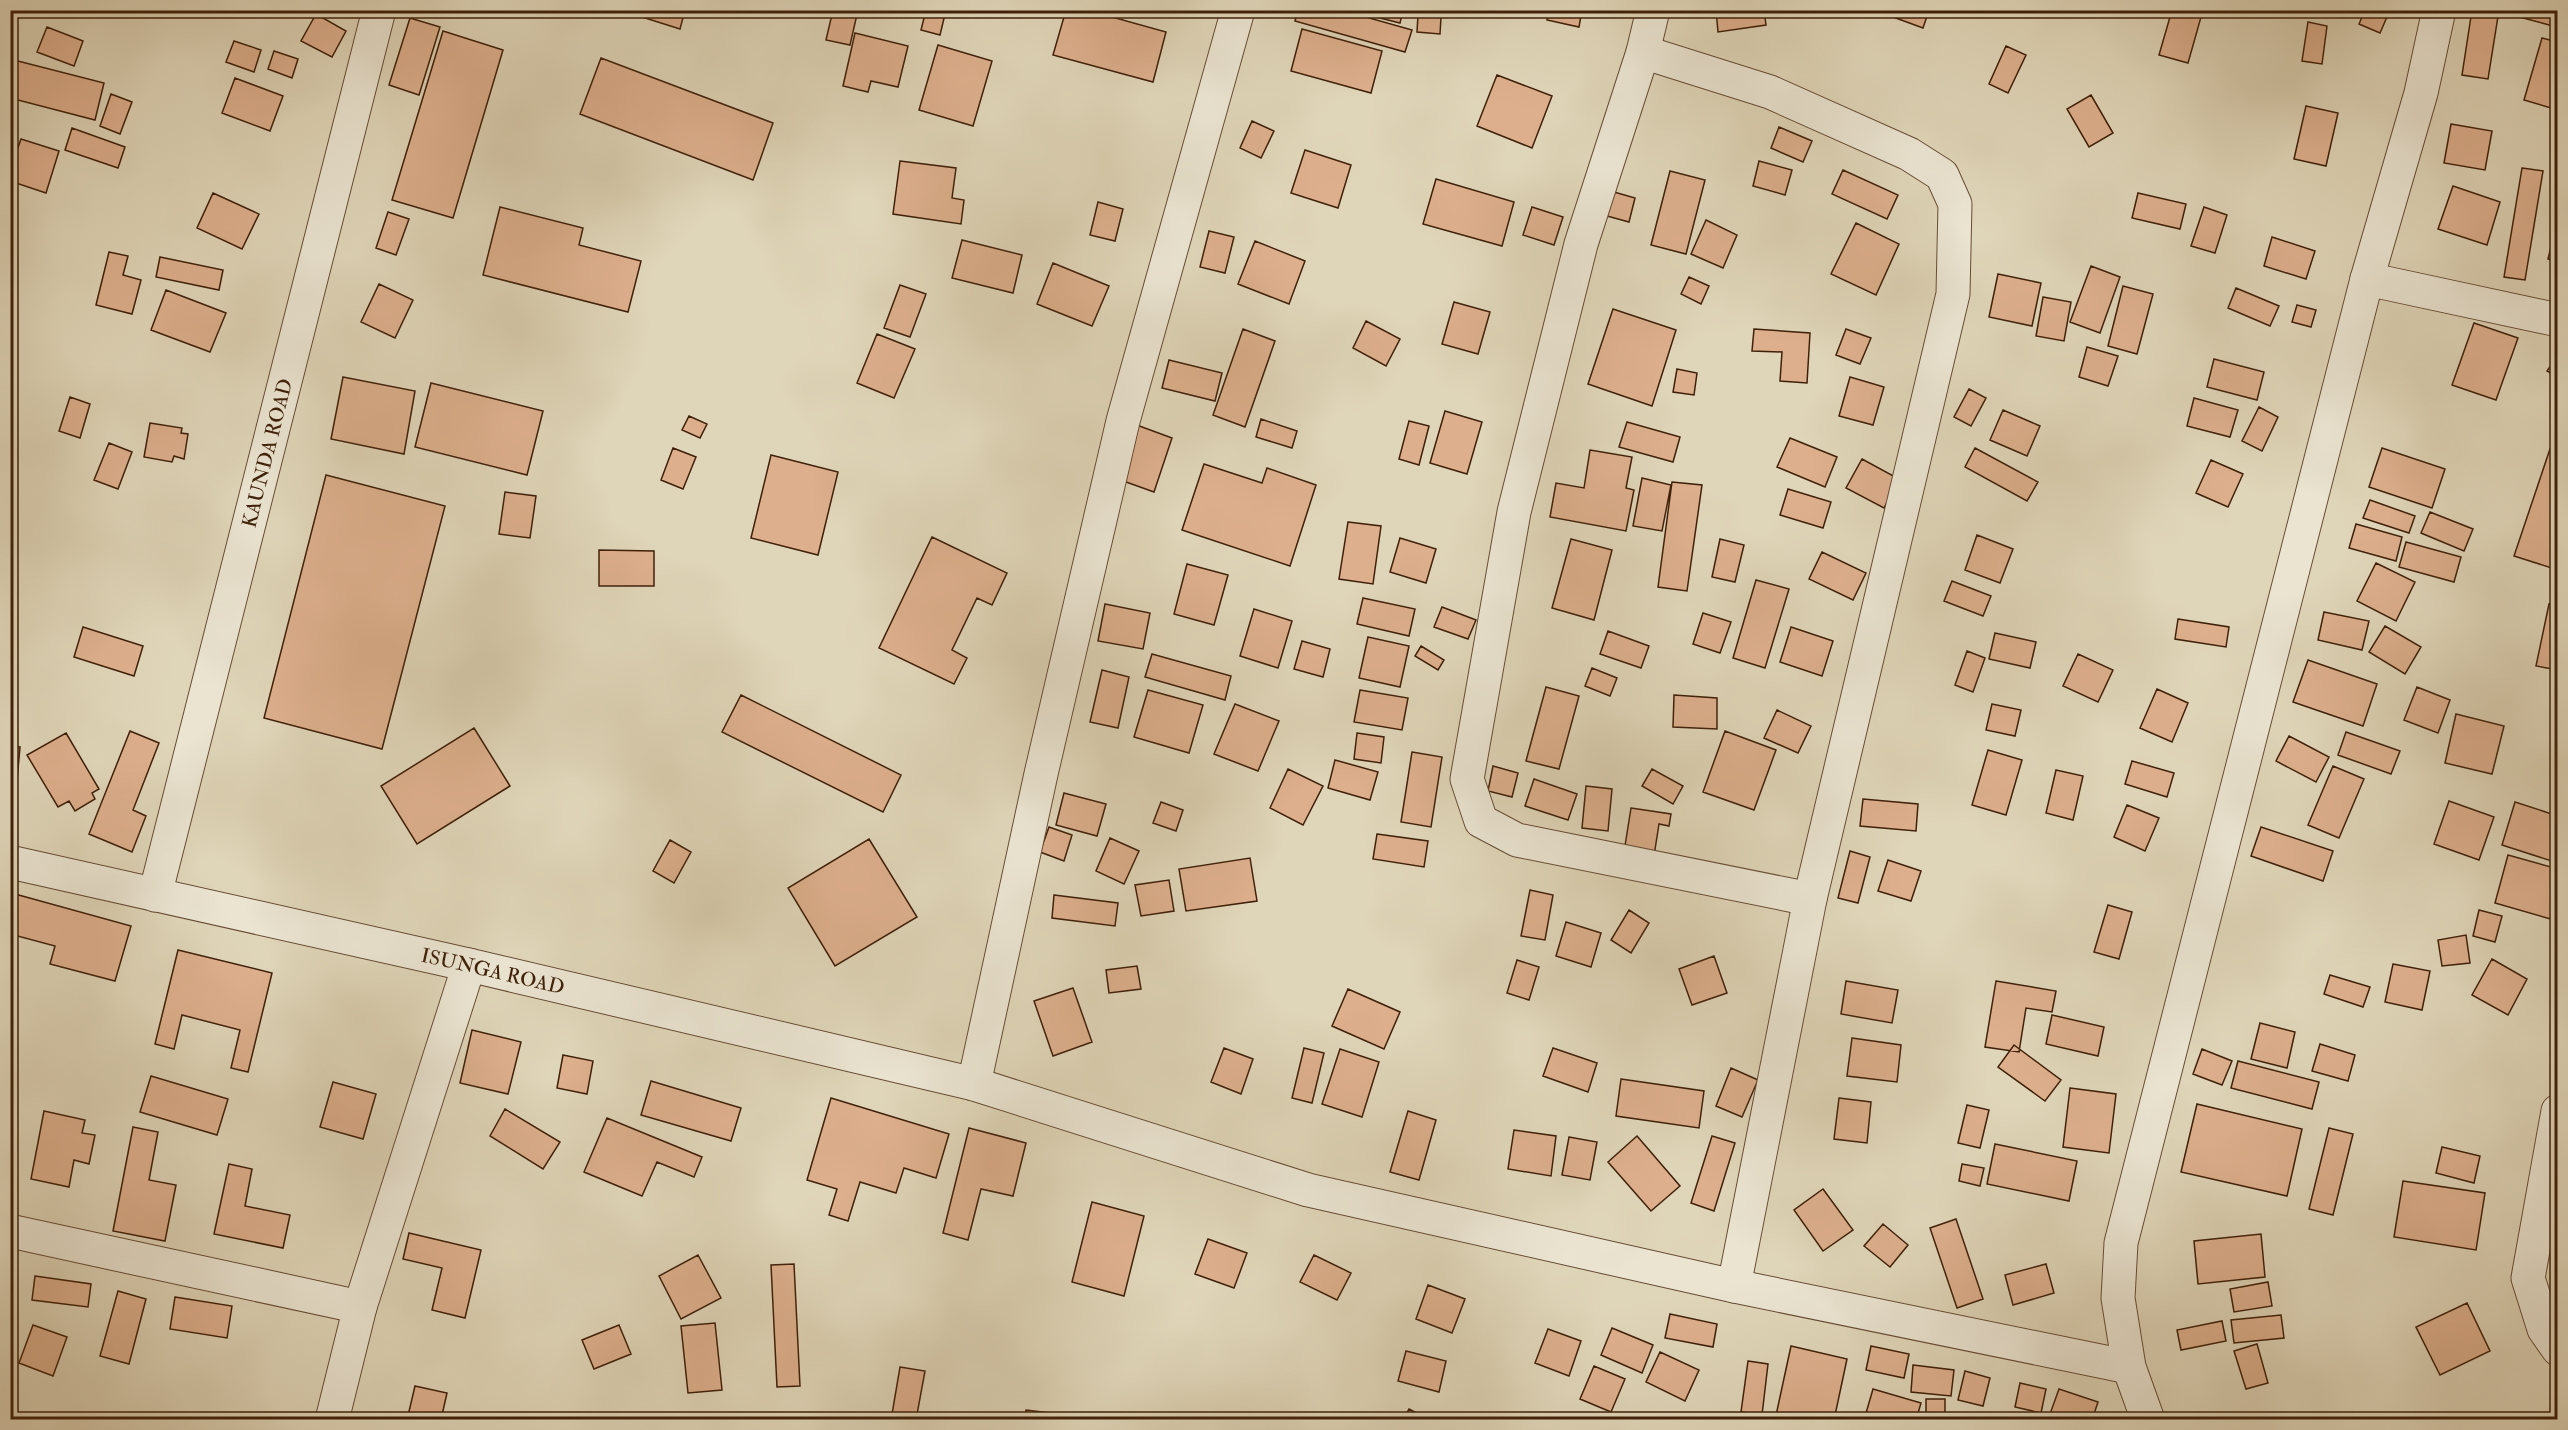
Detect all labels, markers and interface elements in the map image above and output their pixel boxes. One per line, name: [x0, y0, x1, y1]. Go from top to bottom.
street label: KAUNDA ROAD: [236, 376, 298, 530]
street label: ISUNGA ROAD: [419, 942, 567, 1000]

